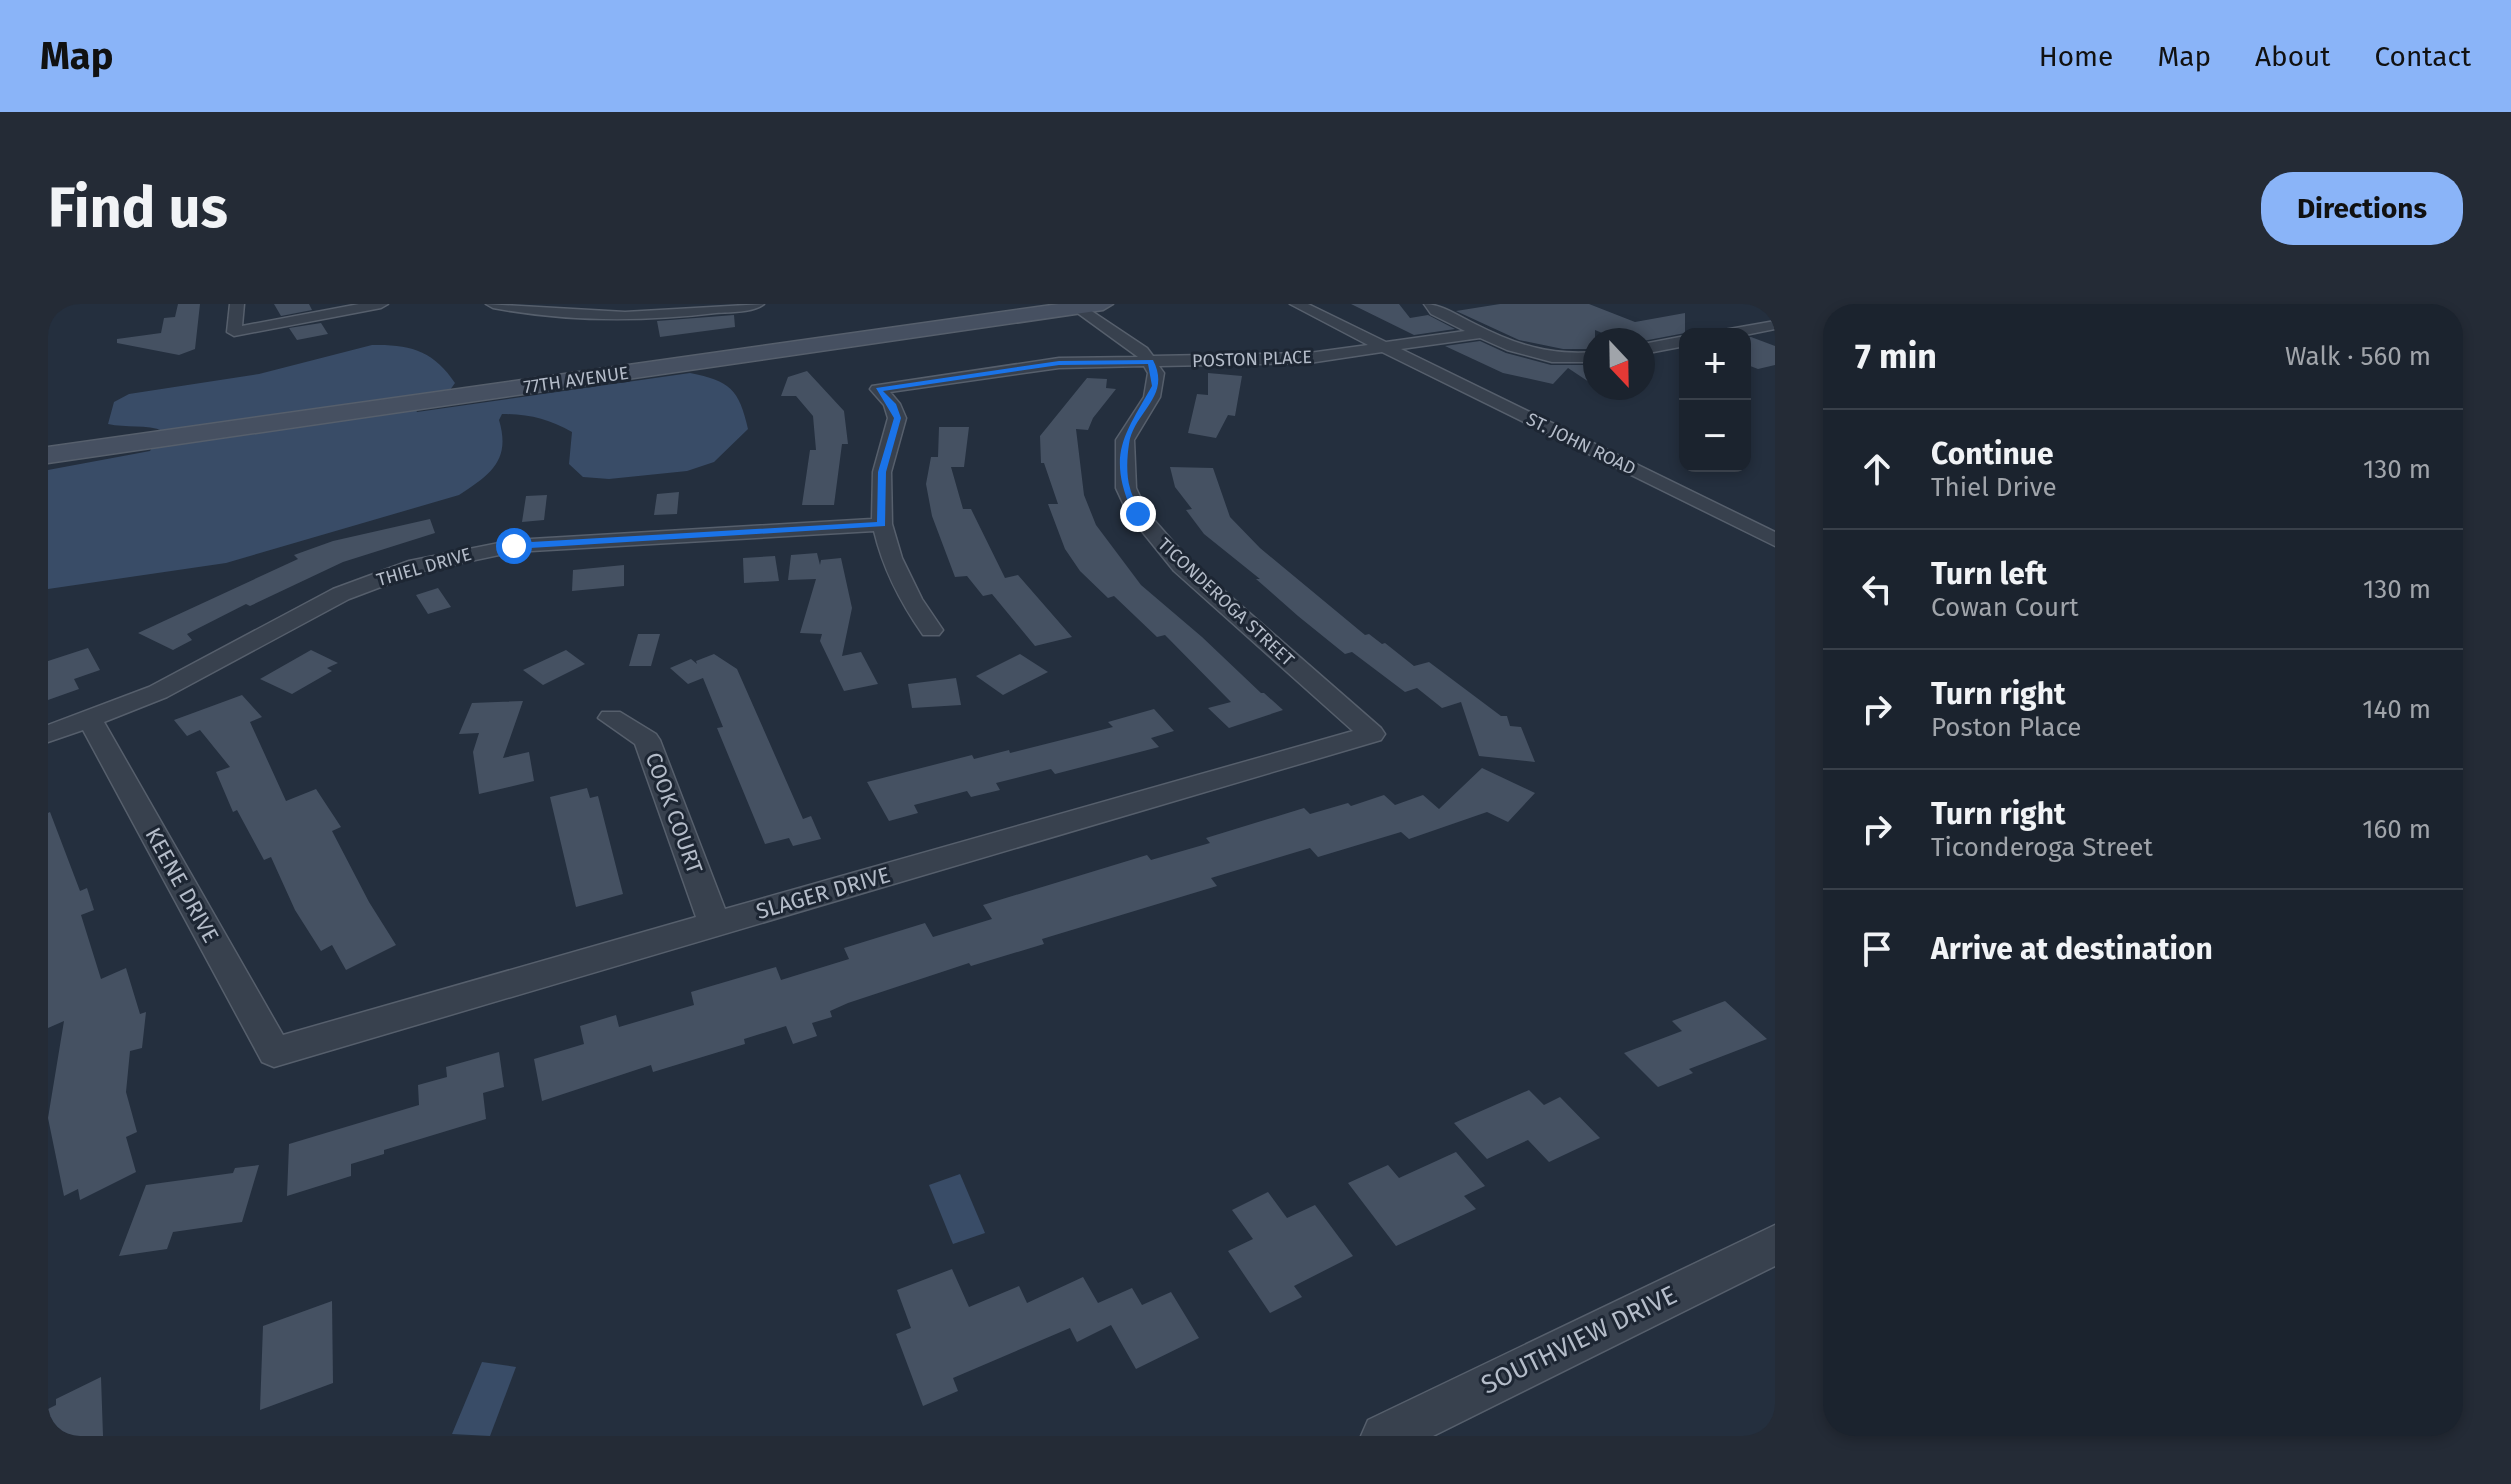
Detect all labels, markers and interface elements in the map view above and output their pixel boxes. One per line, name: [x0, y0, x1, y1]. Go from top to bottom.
text: Map: [40, 33, 113, 79]
text: Home: [2039, 40, 2113, 73]
text: Map: [2157, 40, 2211, 73]
text: About: [2255, 40, 2330, 73]
text: Contact: [2374, 40, 2471, 73]
button: Directions: [2261, 172, 2463, 245]
text: Find us: [48, 175, 228, 242]
north arrow: [1583, 328, 1655, 400]
map controls: [1679, 328, 1751, 472]
button: +: [1679, 328, 1751, 400]
text: 7 min: [1855, 336, 1937, 377]
text: Walk · 560 m: [2285, 341, 2431, 372]
street label: POSTON PLACE: [1192, 346, 1312, 372]
street label: 77TH AVENUE: [522, 362, 630, 398]
button: −: [1679, 400, 1751, 472]
street label: ST. JOHN ROAD: [1523, 408, 1639, 480]
text: Continue: [1931, 436, 2054, 472]
icon: ahead: [1855, 447, 1899, 491]
text: 130 m: [2363, 454, 2431, 485]
text: Thiel Drive: [1931, 472, 2057, 503]
route end: [1120, 496, 1156, 532]
route start: [496, 528, 532, 564]
street label: TICONDEROGA STREET: [1153, 533, 1299, 671]
street label: THIEL DRIVE: [374, 543, 474, 591]
text: Turn left: [1931, 556, 2047, 592]
icon: left: [1855, 567, 1899, 611]
text: 130 m: [2363, 574, 2431, 605]
text: Cowan Court: [1931, 592, 2079, 623]
text: Turn right: [1931, 676, 2066, 712]
icon: right: [1855, 687, 1899, 731]
text: 140 m: [2362, 694, 2431, 725]
text: Poston Place: [1931, 712, 2082, 743]
street label: COOK COURT: [640, 749, 709, 878]
text: Turn right: [1931, 796, 2066, 832]
icon: right: [1855, 807, 1899, 851]
text: 160 m: [2362, 814, 2431, 845]
street label: KEENE DRIVE: [139, 823, 225, 947]
text: Ticonderoga Street: [1931, 832, 2153, 863]
street label: SLAGER DRIVE: [753, 861, 893, 925]
icon: arrive: [1855, 927, 1899, 971]
text: Arrive at destination: [1931, 931, 2213, 967]
street label: SOUTHVIEW DRIVE: [1476, 1279, 1682, 1401]

